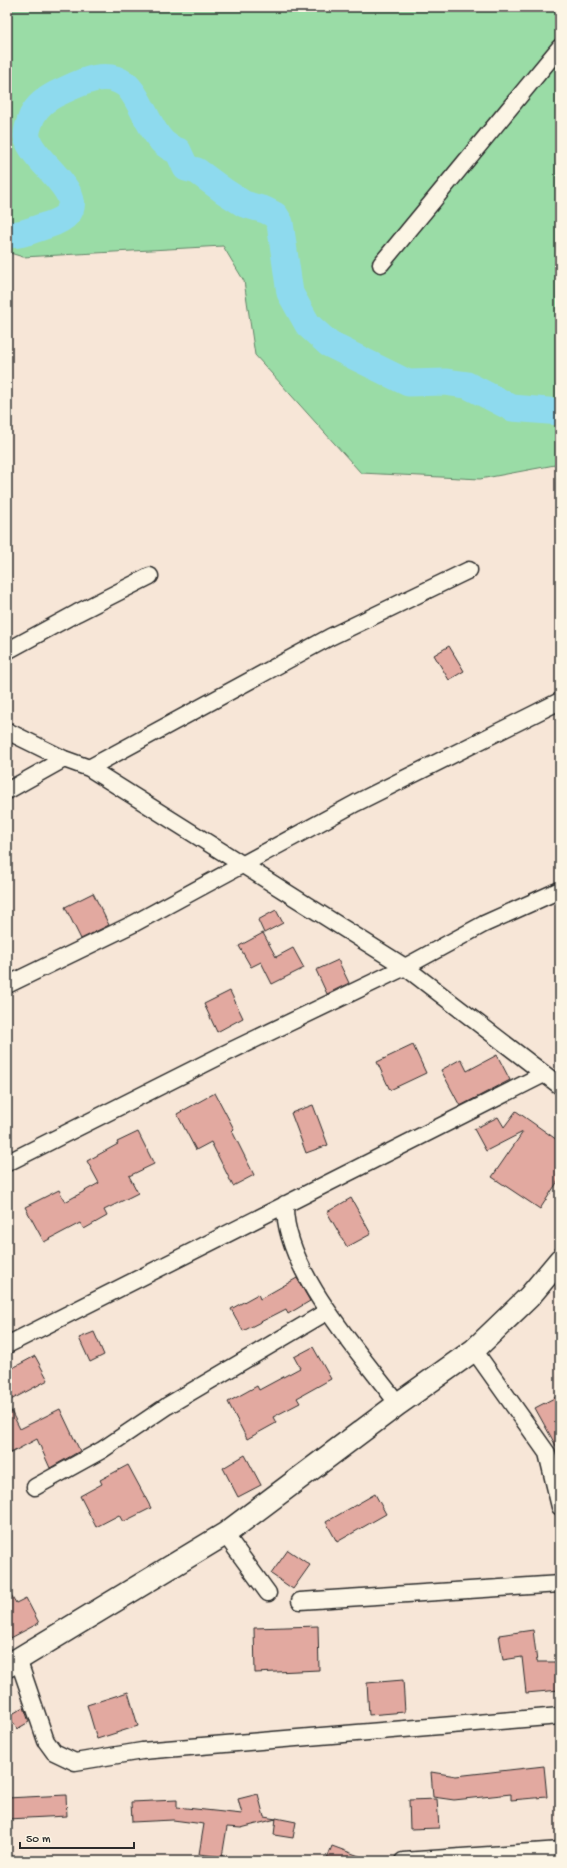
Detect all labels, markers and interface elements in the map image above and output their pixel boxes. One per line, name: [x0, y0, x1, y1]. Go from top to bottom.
scale bar: [20, 1824, 134, 1850]
text: 50 m: [26, 1833, 51, 1847]

